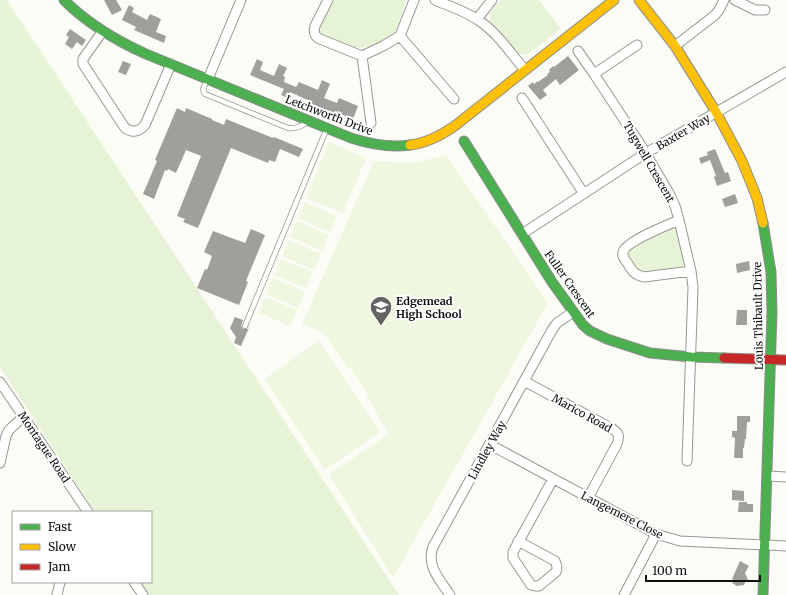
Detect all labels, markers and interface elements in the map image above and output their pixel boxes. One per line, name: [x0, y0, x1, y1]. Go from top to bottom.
street label: Letchworth Drive: [283, 92, 375, 138]
street label: Baxter Way: [653, 111, 713, 153]
street label: Tugwell Crescent: [620, 119, 678, 206]
street label: Fuller Crescent: [542, 248, 599, 321]
street label: Louis Thibault Drive: [750, 262, 766, 370]
school or university icon: Edgemead High School: [368, 294, 394, 327]
place label: Edgemead High School: [396, 294, 462, 321]
street label: Marico Road: [550, 391, 615, 435]
street label: Montague Road: [15, 409, 73, 486]
street label: Lindley Way: [465, 418, 509, 482]
street label: Langemere Close: [579, 488, 666, 542]
legend: [12, 511, 152, 583]
text: Fast: [48, 519, 72, 534]
text: Slow: [48, 539, 77, 554]
scale bar: [646, 557, 760, 583]
text: Jam: [47, 559, 71, 574]
text: 100 m: [652, 563, 687, 578]

